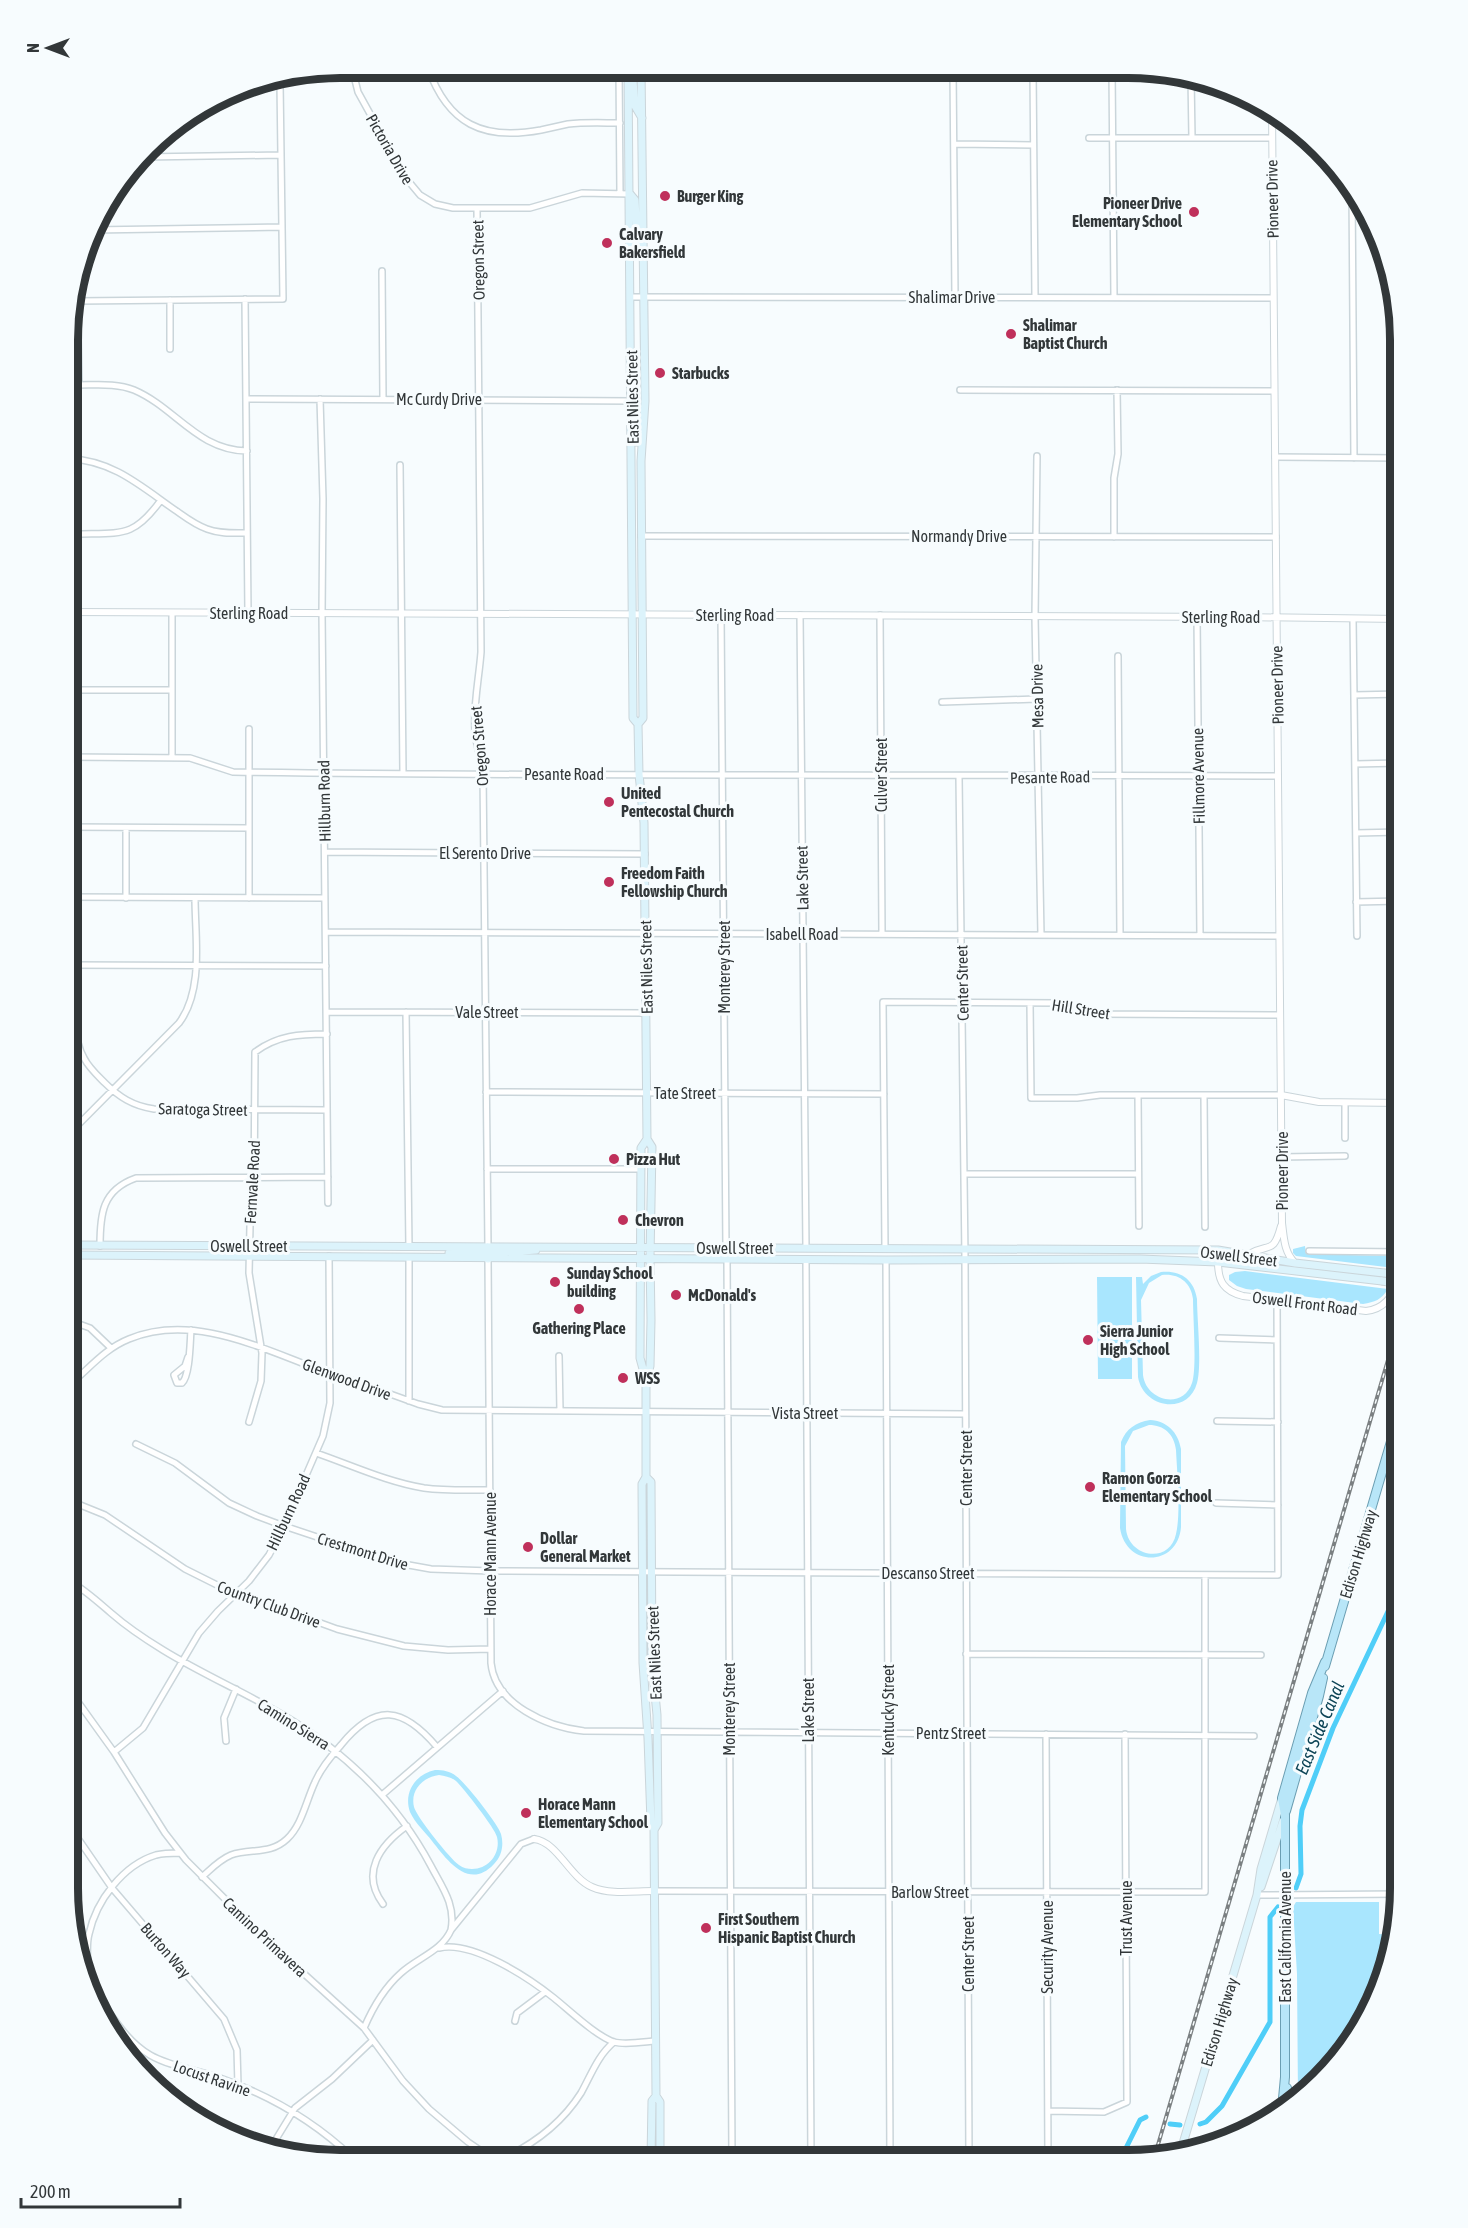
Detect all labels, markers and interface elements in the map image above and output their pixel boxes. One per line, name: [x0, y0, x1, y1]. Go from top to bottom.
north arrow: [18, 18, 78, 78]
text: N: [24, 43, 42, 53]
street label: Pictoria Drive: [363, 111, 417, 187]
street label: Pioneer Drive: [1262, 159, 1282, 239]
place label: Burger King: [677, 187, 744, 205]
marker: Burger King: [658, 189, 672, 203]
place label: Pioneer Drive Elementary School: [1072, 194, 1183, 230]
marker: Pioneer Drive Elementary School: [1187, 205, 1201, 219]
street label: Oregon Street: [468, 219, 489, 300]
place label: Calvary Bakersfield: [619, 225, 686, 261]
marker: Calvary Bakersfield: [600, 236, 614, 250]
street label: Shalimar Drive: [909, 288, 995, 306]
place label: Shalimar Baptist Church: [1023, 316, 1108, 352]
marker: Shalimar Baptist Church: [1004, 327, 1018, 341]
street label: East Niles Street: [622, 349, 642, 444]
place label: Starbucks: [672, 364, 730, 382]
marker: Starbucks: [653, 366, 667, 380]
street label: Mc Curdy Drive: [396, 390, 482, 409]
street label: Normandy Drive: [911, 527, 1007, 546]
street label: Sterling Road: [210, 604, 288, 623]
street label: Sterling Road: [696, 606, 774, 625]
street label: Sterling Road: [1182, 608, 1260, 627]
street label: Pioneer Drive: [1267, 645, 1287, 725]
street label: Mesa Drive: [1027, 664, 1047, 728]
street label: Oregon Street: [466, 705, 492, 787]
street label: Fillmore Avenue: [1188, 728, 1208, 824]
street label: Culver Street: [872, 737, 890, 812]
street label: Hillburn Road: [314, 760, 334, 842]
street label: Pesante Road: [524, 765, 604, 783]
street label: Pesante Road: [1010, 767, 1090, 787]
place label: United Pentecostal Church: [621, 784, 734, 820]
marker: United Pentecostal Church: [602, 795, 616, 809]
street label: El Serento Drive: [439, 844, 531, 862]
street label: Lake Street: [792, 845, 812, 911]
place label: Freedom Faith Fellowship Church: [621, 864, 728, 900]
marker: Freedom Faith Fellowship Church: [602, 875, 616, 889]
street label: East Niles Street: [636, 919, 656, 1014]
street label: Monterey Street: [715, 920, 734, 1014]
street label: Isabell Road: [765, 925, 839, 943]
street label: Center Street: [952, 944, 972, 1021]
street label: Hill Street: [1051, 996, 1112, 1023]
street label: Vale Street: [455, 1003, 519, 1021]
street label: Tate Street: [654, 1084, 717, 1102]
street label: Saratoga Street: [158, 1099, 248, 1120]
street label: Pioneer Drive: [1273, 1132, 1291, 1210]
street label: Fernvale Road: [241, 1140, 263, 1224]
place label: Pizza Hut: [626, 1150, 681, 1168]
marker: Pizza Hut: [607, 1152, 621, 1166]
place label: Chevron: [635, 1211, 684, 1229]
marker: Chevron: [616, 1213, 630, 1227]
street label: Oswell Street: [210, 1237, 288, 1255]
street label: Oswell Street: [696, 1239, 774, 1257]
street label: Oswell Street: [1199, 1242, 1279, 1270]
place label: Sunday School building: [567, 1264, 653, 1300]
marker: Sunday School building: [548, 1275, 562, 1289]
place label: McDonald's: [688, 1286, 757, 1304]
marker: McDonald's: [669, 1288, 683, 1302]
street label: Oswell Front Road: [1251, 1288, 1359, 1318]
marker: Gathering Place: [572, 1302, 586, 1316]
place label: Gathering Place: [532, 1319, 626, 1337]
place label: Sierra Junior High School: [1100, 1322, 1173, 1358]
marker: Sierra Junior High School: [1081, 1333, 1095, 1347]
street label: Glenwood Drive: [300, 1355, 394, 1403]
place label: WSS: [634, 1369, 660, 1387]
marker: WSS: [616, 1371, 630, 1385]
street label: Vista Street: [772, 1404, 839, 1422]
street label: Center Street: [957, 1430, 975, 1506]
place label: Ramon Gorza Elementary School: [1102, 1469, 1213, 1505]
street label: Hillburn Road: [263, 1471, 313, 1553]
marker: Ramon Gorza Elementary School: [1083, 1480, 1097, 1494]
street label: Horace Mann Avenue: [481, 1492, 499, 1616]
street label: Edison Highway: [1336, 1507, 1381, 1601]
street label: Crestmont Drive: [315, 1529, 411, 1573]
place label: Dollar General Market: [540, 1529, 631, 1565]
marker: Dollar General Market: [521, 1540, 535, 1554]
street label: Descanso Street: [881, 1564, 975, 1582]
street label: Country Club Drive: [215, 1577, 323, 1632]
street label: East Niles Street: [643, 1605, 665, 1700]
street label: Monterey Street: [720, 1662, 739, 1756]
street label: Kentucky Street: [879, 1664, 898, 1756]
street label: Lake Street: [799, 1677, 817, 1742]
water label: East Side Canal: [1290, 1678, 1349, 1778]
street label: Camino Sierra: [255, 1695, 333, 1753]
street label: Pentz Street: [916, 1724, 987, 1742]
place label: Horace Mann Elementary School: [538, 1795, 649, 1831]
marker: Horace Mann Elementary School: [519, 1806, 533, 1820]
street label: East California Avenue: [1276, 1871, 1294, 2003]
street label: Trust Avenue: [1117, 1880, 1135, 1956]
street label: Barlow Street: [891, 1883, 969, 1901]
street label: Camino Primavera: [219, 1894, 311, 1980]
street label: Security Avenue: [1038, 1900, 1057, 1994]
place label: First Southern Hispanic Baptist Church: [718, 1910, 856, 1946]
street label: Center Street: [959, 1916, 977, 1992]
street label: Burton Way: [136, 1919, 195, 1982]
marker: First Southern Hispanic Baptist Church: [699, 1921, 713, 1935]
street label: Edison Highway: [1197, 1975, 1242, 2069]
street label: Locust Ravine: [171, 2056, 253, 2100]
scale bar: [21, 2171, 180, 2209]
text: 200 m: [30, 2181, 71, 2202]

